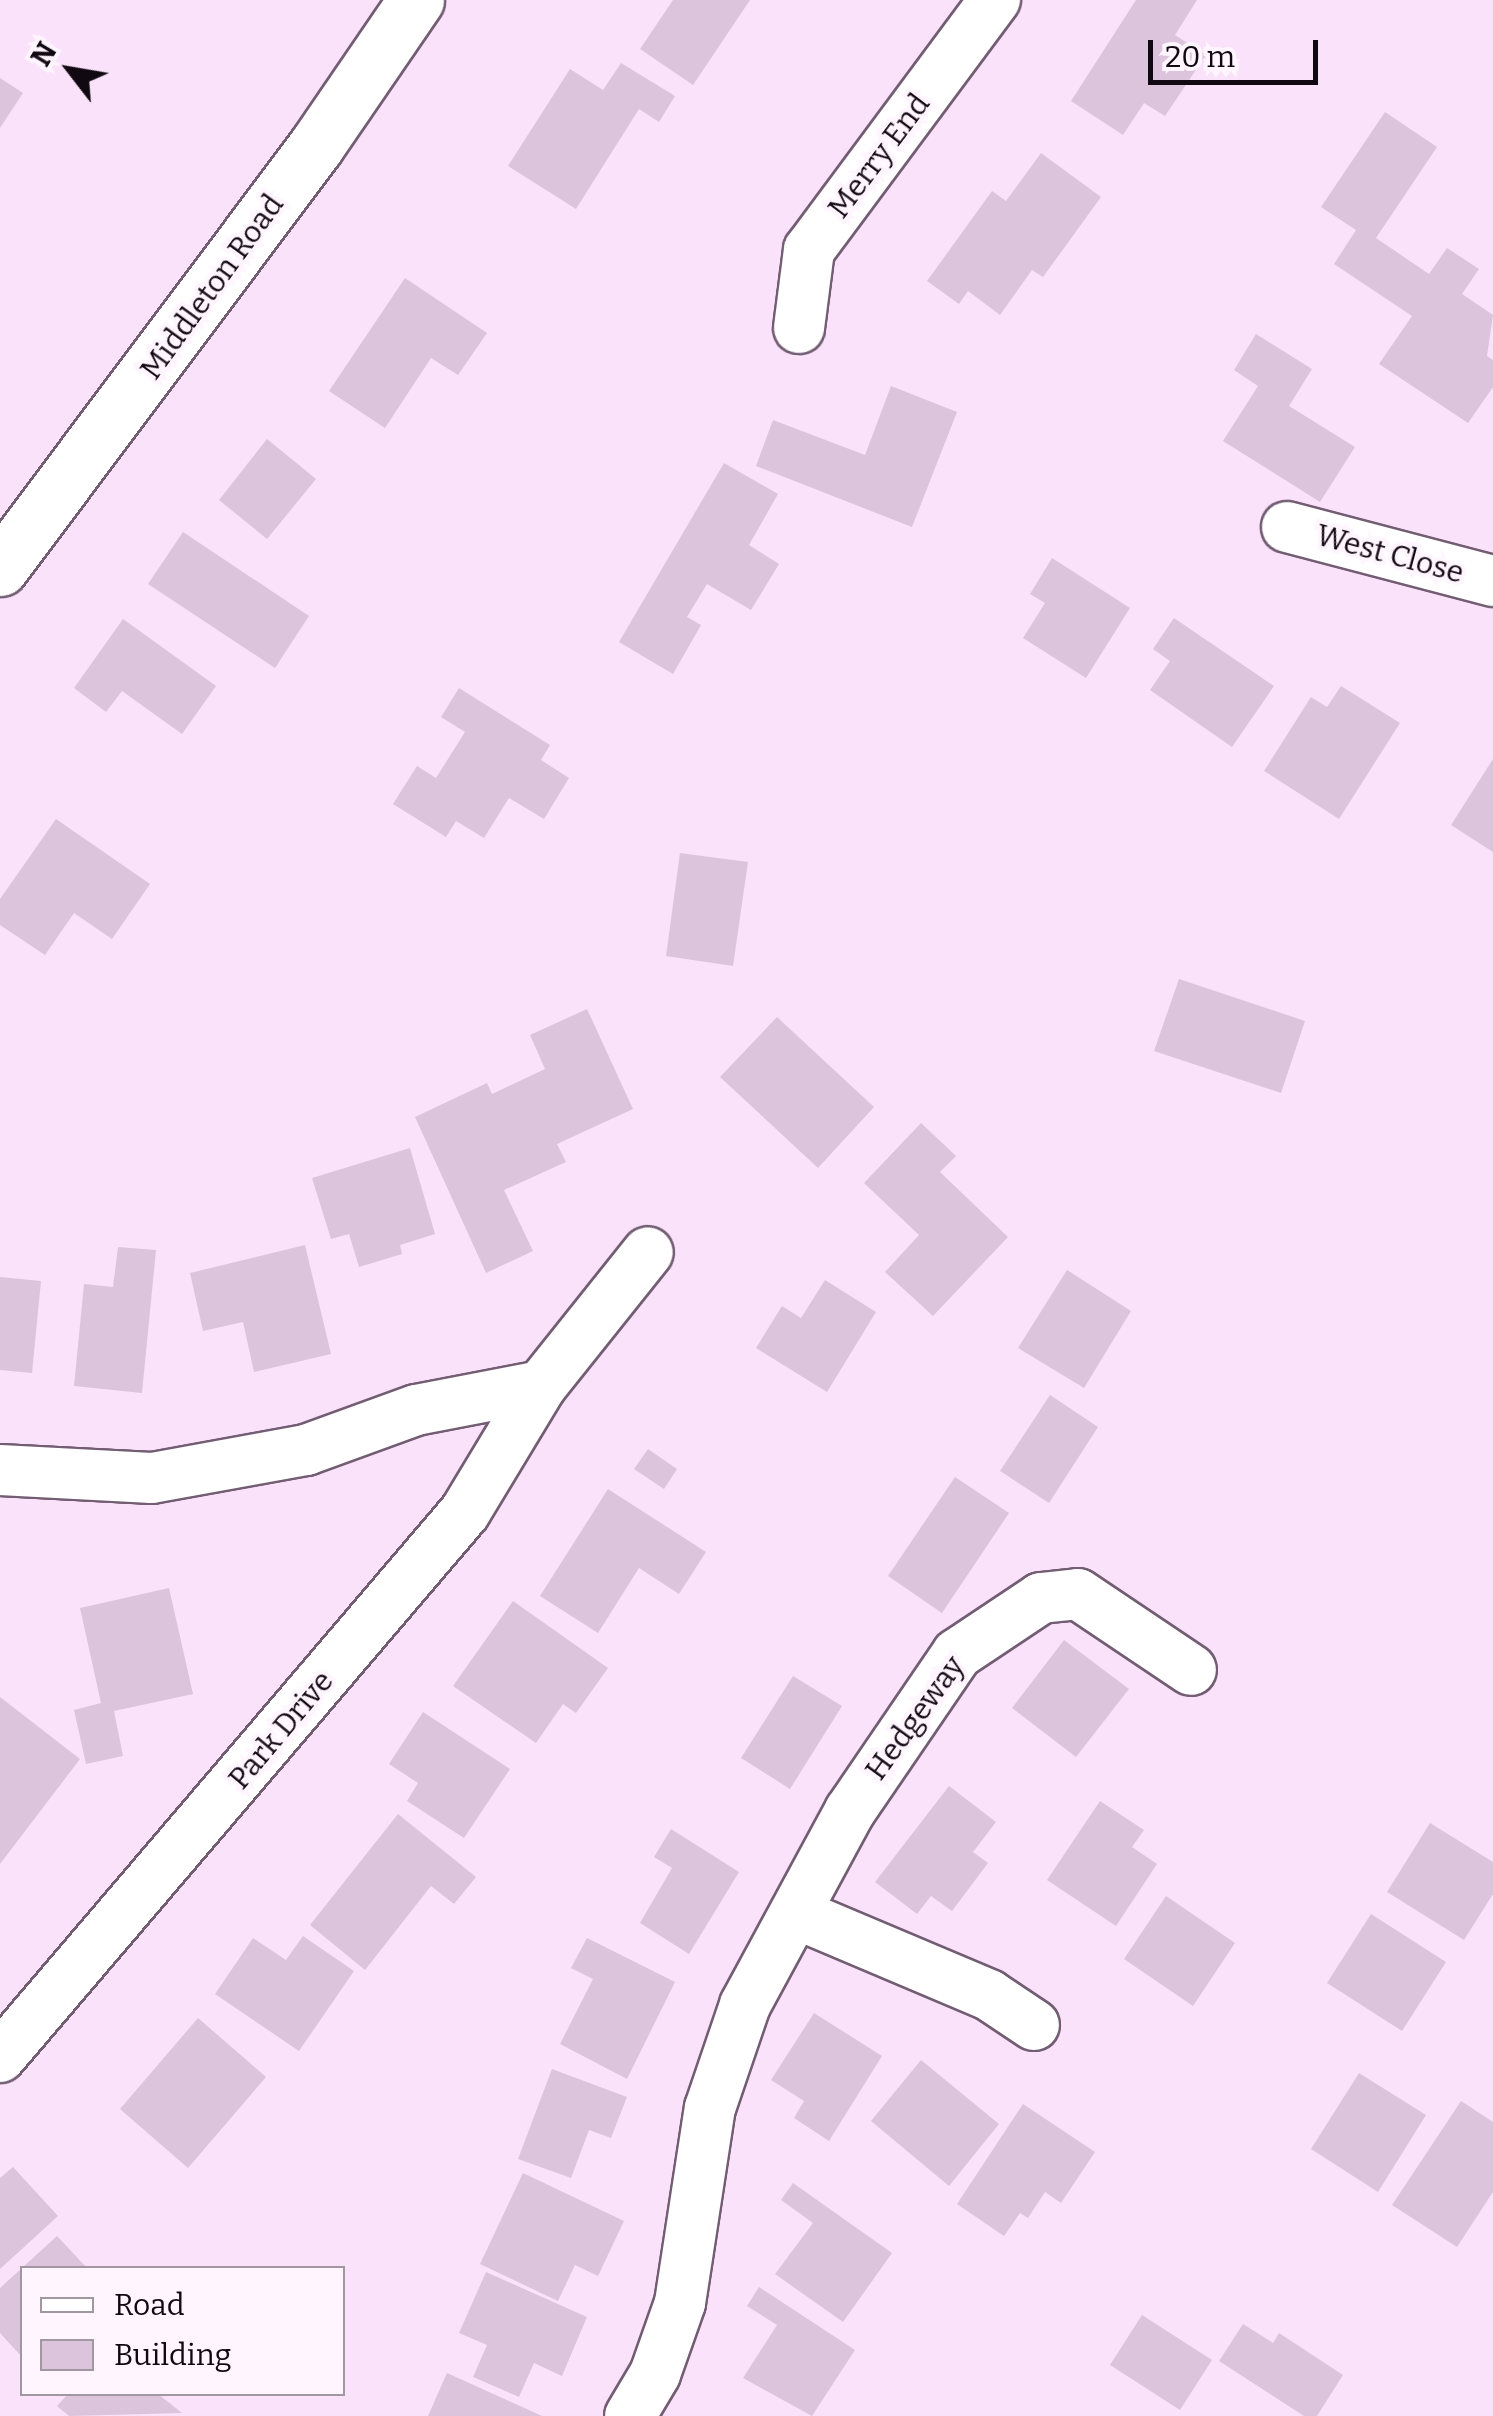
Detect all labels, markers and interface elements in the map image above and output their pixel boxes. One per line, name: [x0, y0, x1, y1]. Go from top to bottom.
north arrow: [20, 20, 120, 120]
scale bar: [1153, 20, 1323, 82]
text: N: [24, 37, 64, 72]
text: 20 m: [1165, 39, 1235, 75]
street label: Merry End: [821, 87, 937, 225]
street label: Middleton Road: [133, 188, 291, 386]
street label: West Close: [1312, 517, 1468, 591]
street label: Hedgeway: [858, 1649, 972, 1787]
street label: Park Drive: [221, 1664, 341, 1796]
legend: [20, 2266, 345, 2396]
text: Road: [114, 2287, 185, 2323]
text: Building: [114, 2337, 232, 2373]

